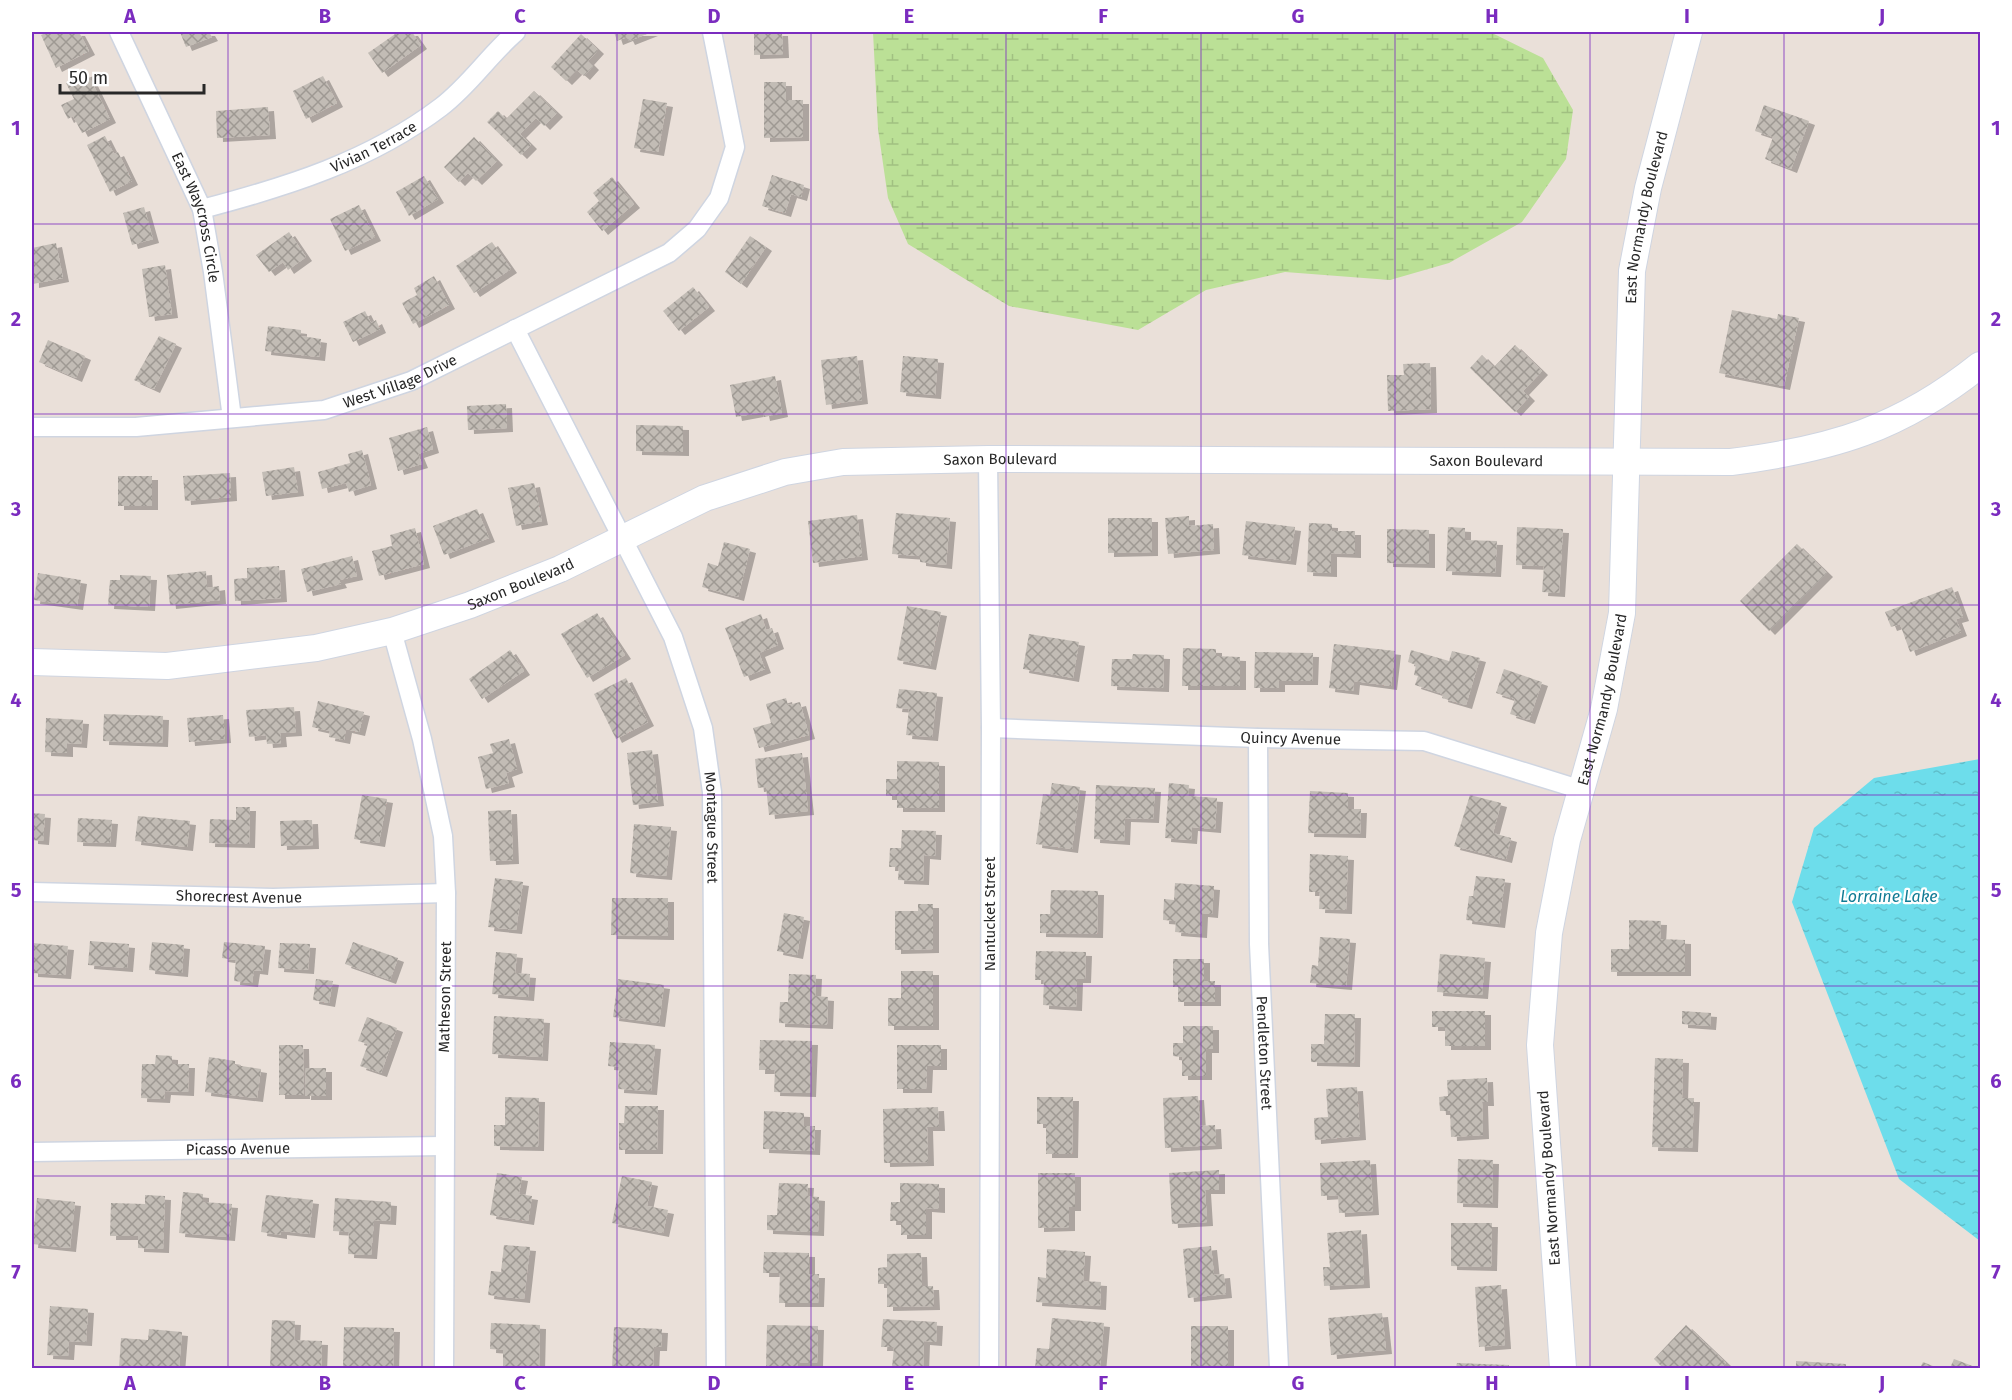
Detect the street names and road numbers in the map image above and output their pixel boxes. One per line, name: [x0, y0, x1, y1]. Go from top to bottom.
street label: Vivian Terrace: [328, 117, 420, 176]
street label: East Normandy Boulevard: [1622, 129, 1672, 304]
street label: East Waycross Circle: [168, 149, 223, 284]
street label: West Village Drive: [341, 351, 460, 412]
street label: Saxon Boulevard: [943, 450, 1057, 469]
street label: Saxon Boulevard: [1429, 452, 1543, 470]
street label: Saxon Boulevard: [465, 554, 577, 614]
street label: East Normandy Boulevard: [1574, 612, 1631, 788]
street label: Quincy Avenue: [1240, 728, 1341, 748]
street label: Montague Street: [700, 770, 722, 884]
street label: Nantucket Street: [981, 856, 999, 971]
street label: Shorecrest Avenue: [176, 887, 302, 907]
street label: Matheson Street: [435, 941, 455, 1053]
street label: Pendleton Street: [1252, 995, 1276, 1111]
street label: East Normandy Boulevard: [1534, 1090, 1564, 1266]
street label: Picasso Avenue: [186, 1139, 290, 1159]

